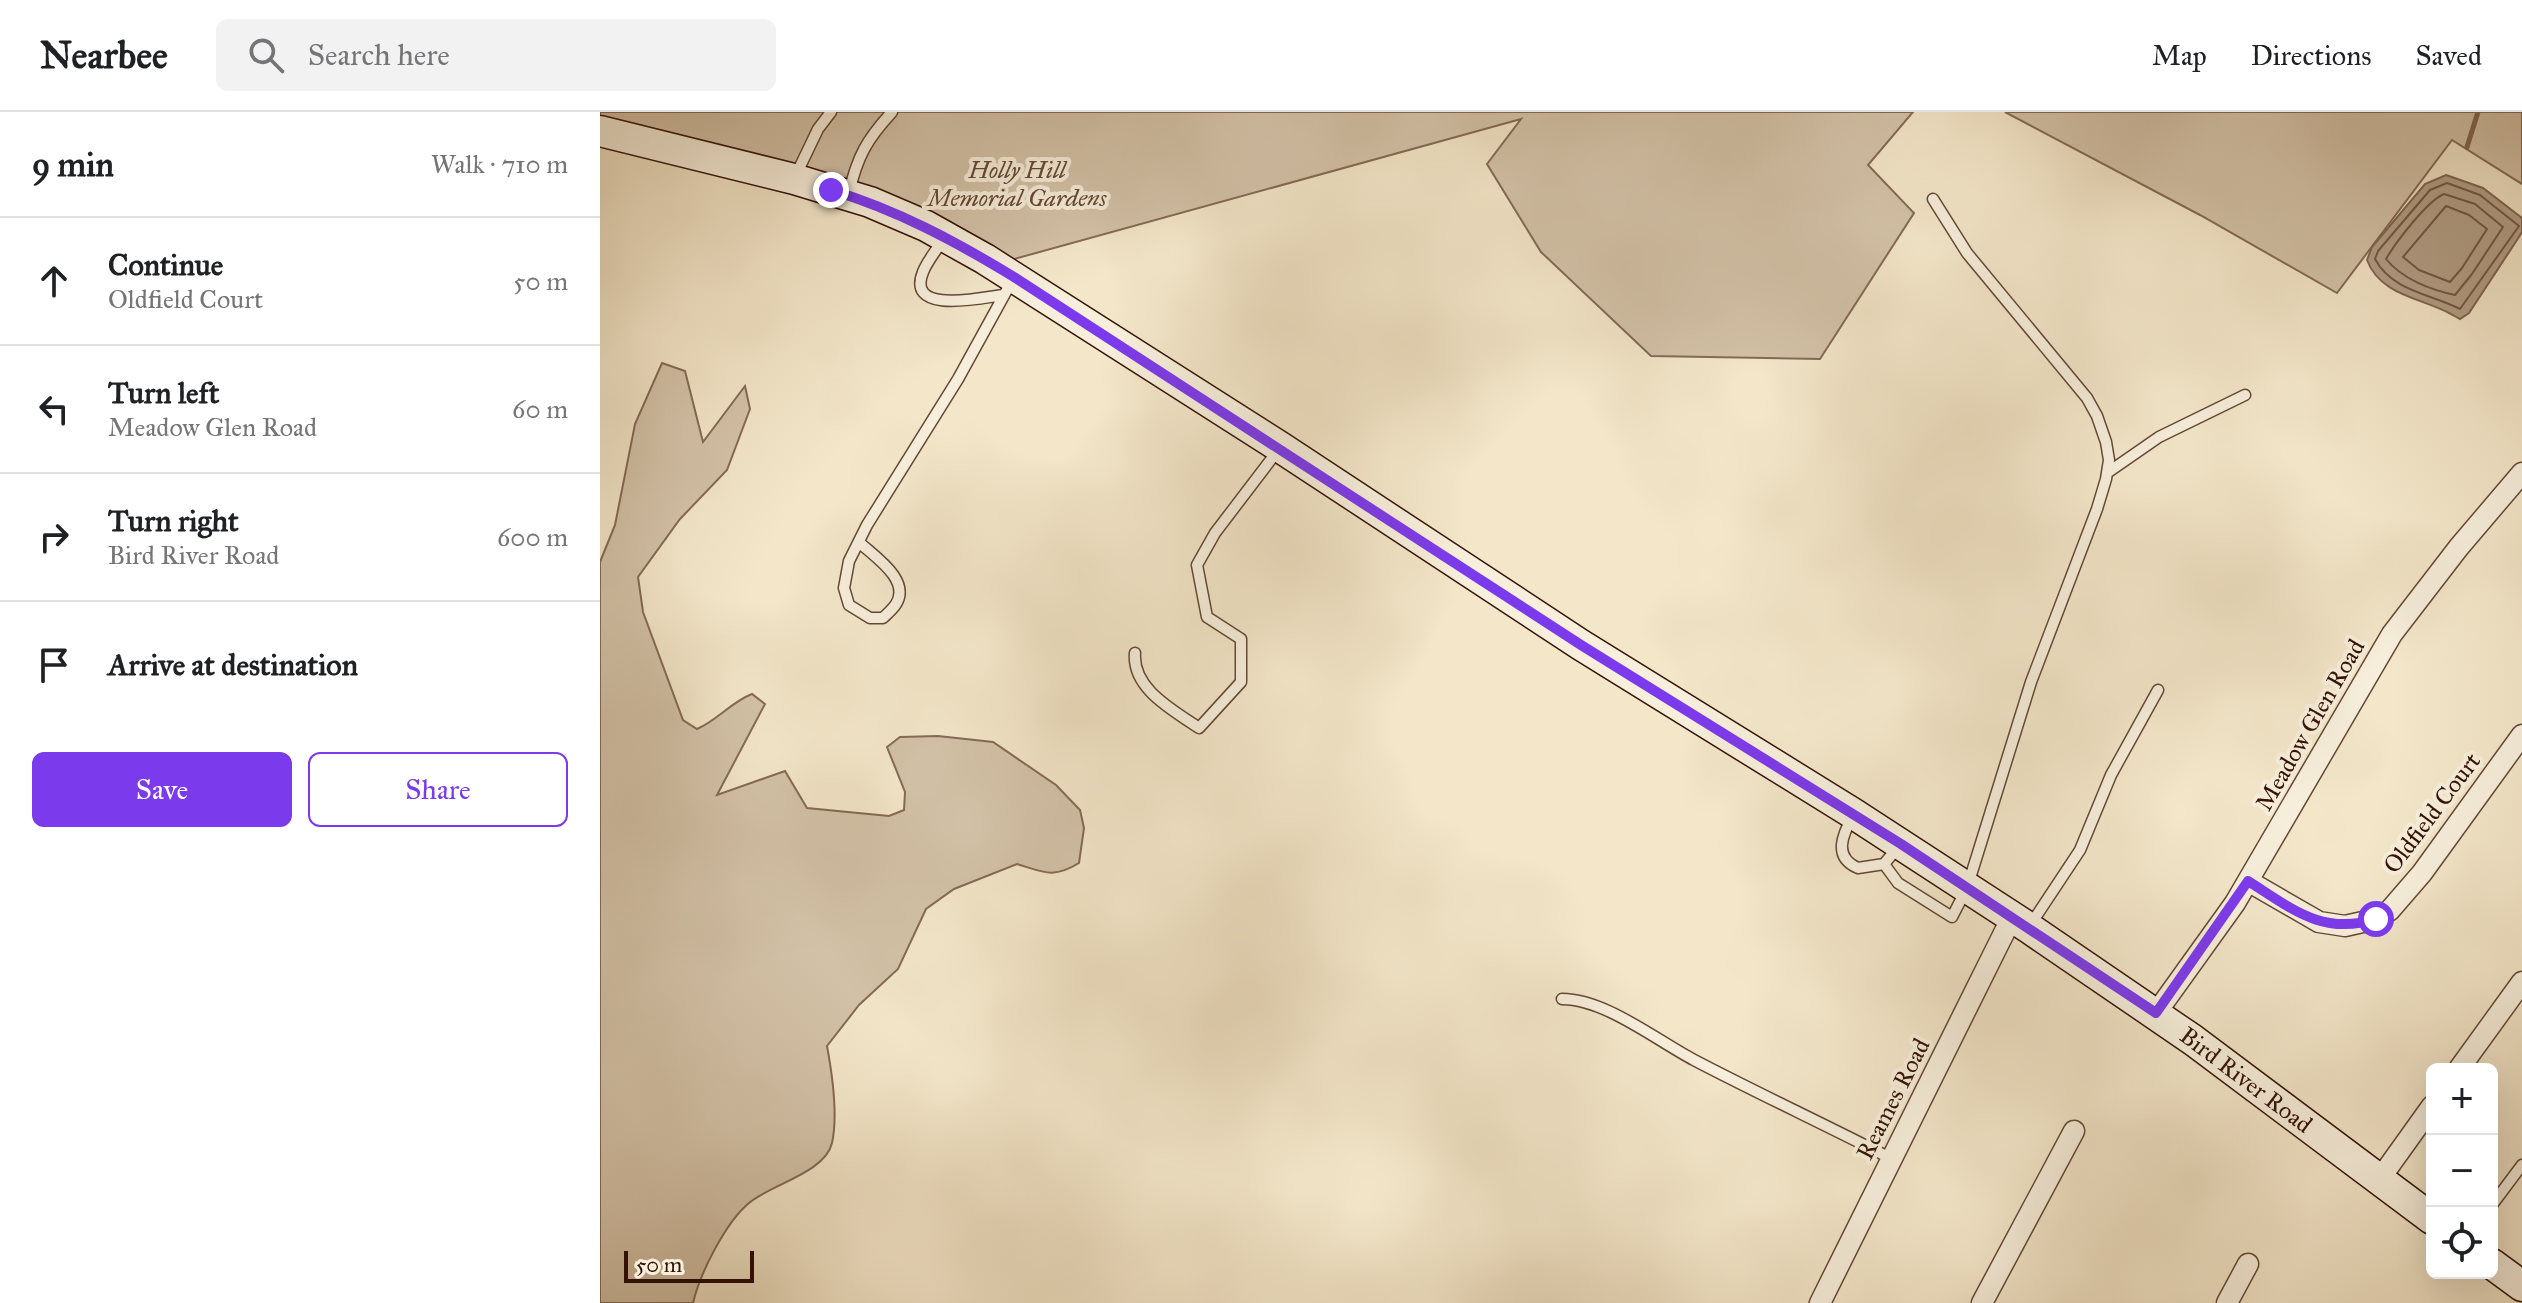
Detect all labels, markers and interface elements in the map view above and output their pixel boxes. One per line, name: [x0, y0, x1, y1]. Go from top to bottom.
search box: [216, 19, 776, 91]
text: Nearbee: [40, 32, 168, 78]
icon: search: [244, 33, 288, 77]
text: Search here: [308, 37, 450, 73]
text: Map: [2152, 38, 2207, 73]
text: Directions: [2251, 38, 2372, 73]
text: Saved: [2416, 38, 2482, 73]
text: 9 min: [32, 144, 114, 185]
text: Walk · 710 m: [431, 148, 568, 180]
park label: Holly Hill Memorial Gardens: [925, 155, 1108, 213]
route end: [813, 172, 849, 208]
text: Continue: [108, 247, 223, 283]
icon: ahead: [32, 259, 76, 303]
text: 50 m: [513, 265, 568, 297]
text: Oldfield Court: [108, 283, 263, 315]
text: Turn left: [108, 375, 219, 411]
icon: left: [32, 387, 76, 431]
text: 60 m: [512, 393, 568, 425]
text: Meadow Glen Road: [108, 411, 317, 443]
text: Turn right: [108, 503, 239, 539]
icon: right: [32, 515, 76, 559]
text: 600 m: [497, 521, 568, 553]
text: Bird River Road: [108, 539, 279, 571]
street label: Meadow Glen Road: [2249, 634, 2371, 816]
icon: arrive: [32, 643, 76, 687]
text: Arrive at destination: [108, 647, 358, 683]
street label: Oldfield Court: [2377, 746, 2487, 879]
button: Save: [32, 752, 292, 827]
button: Share: [308, 752, 568, 827]
route start: [2358, 901, 2394, 937]
street label: Bird River Road: [2174, 1020, 2318, 1140]
street label: Reames Road: [1850, 1033, 1936, 1165]
map controls: [2426, 1063, 2498, 1279]
button: +: [2426, 1063, 2498, 1135]
button: −: [2426, 1135, 2498, 1207]
button: locate: [2426, 1207, 2498, 1279]
scale bar: [624, 1247, 754, 1283]
text: 50 m: [636, 1251, 682, 1278]

